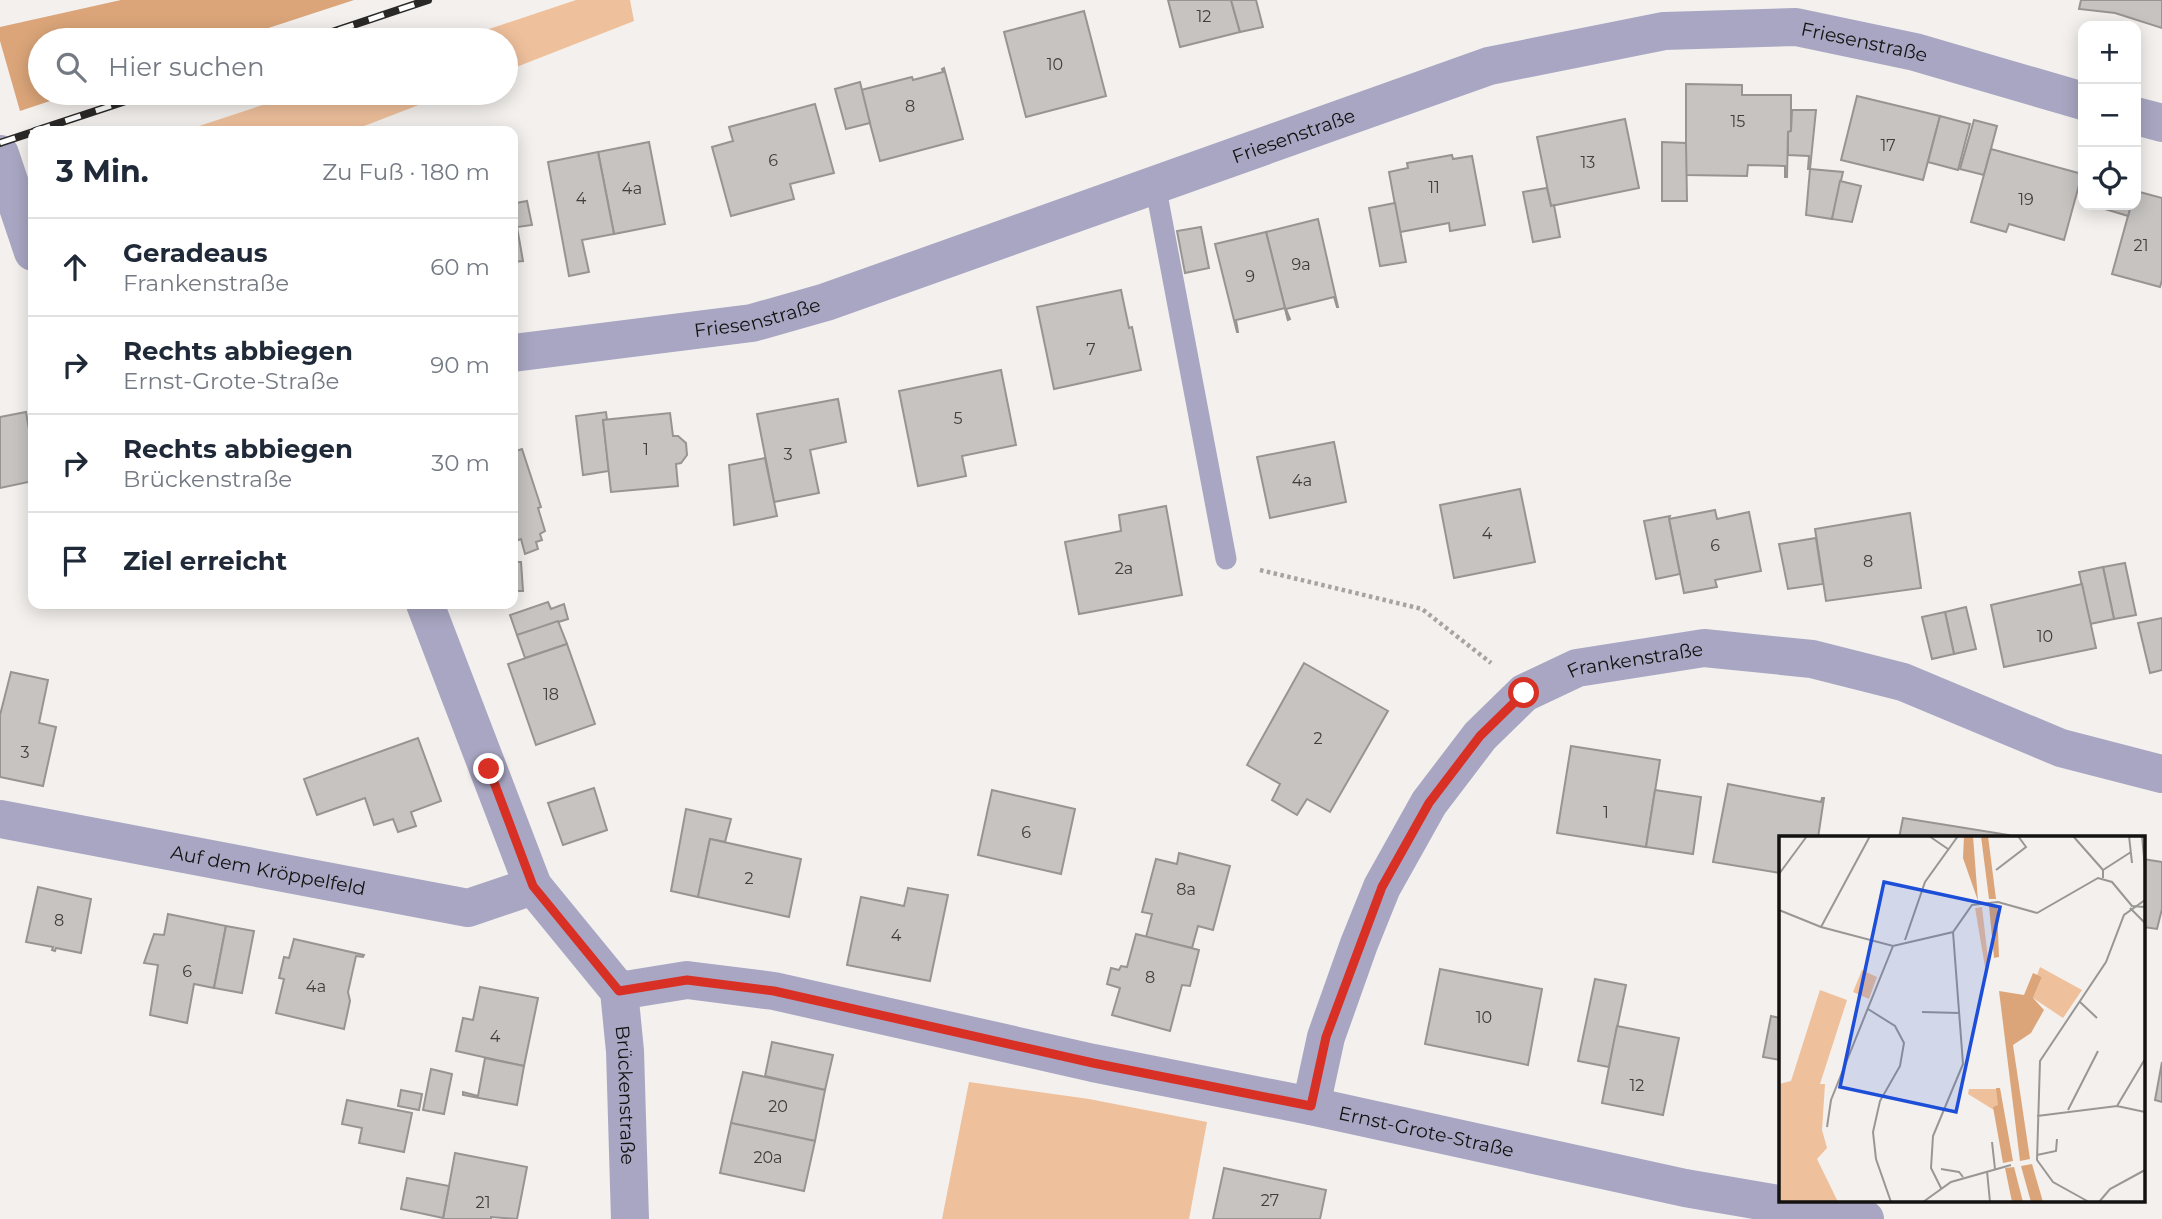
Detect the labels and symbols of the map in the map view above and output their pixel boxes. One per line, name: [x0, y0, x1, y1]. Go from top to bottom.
house number: 12: [1197, 7, 1211, 26]
street label: Friesenstraße: [1799, 17, 1930, 67]
house number: 10: [1047, 55, 1063, 74]
house number: 8: [905, 97, 915, 116]
street label: Friesenstraße: [1229, 104, 1358, 169]
house number: 15: [1731, 112, 1745, 131]
house number: 17: [1880, 136, 1896, 155]
house number: 6: [768, 151, 778, 170]
house number: 13: [1581, 153, 1595, 172]
house number: 11: [1428, 178, 1440, 197]
house number: 4a: [622, 179, 642, 198]
house number: 4: [576, 189, 587, 208]
house number: 19: [2018, 190, 2034, 209]
house number: 21: [2134, 236, 2148, 255]
house number: 9a: [1291, 255, 1311, 274]
house number: 9: [1245, 267, 1255, 286]
street label: Friesenstraße: [693, 293, 823, 342]
house number: 7: [1086, 340, 1096, 359]
house number: 5: [953, 409, 963, 428]
house number: 1: [643, 440, 649, 459]
house number: 3: [783, 445, 793, 464]
house number: 4a: [1292, 471, 1312, 490]
house number: 4: [1482, 524, 1493, 543]
house number: 6: [1710, 536, 1720, 555]
house number: 8: [1863, 552, 1873, 571]
house number: 2a: [1115, 559, 1133, 578]
house number: 10: [2037, 627, 2053, 646]
street label: Frankenstraße: [1563, 637, 1705, 683]
route start: [1508, 677, 1539, 708]
house number: 18: [543, 685, 559, 704]
house number: 2: [1313, 729, 1323, 748]
house number: 3: [20, 743, 30, 762]
route end: [473, 753, 504, 784]
house number: 1: [1603, 803, 1609, 822]
house number: 6: [1021, 823, 1031, 842]
inset map: [1779, 836, 2144, 1202]
street label: Auf dem Kröppelfeld: [169, 841, 368, 900]
house number: 2: [744, 869, 754, 888]
house number: 8a: [1176, 880, 1196, 899]
house number: 8: [54, 911, 64, 930]
house number: 4: [891, 926, 902, 945]
house number: 6: [182, 962, 192, 981]
house number: 8: [1145, 968, 1155, 987]
house number: 4a: [306, 977, 326, 996]
house number: 10: [1476, 1008, 1492, 1027]
street label: Brückenstraße: [610, 1024, 639, 1165]
house number: 4: [490, 1027, 501, 1046]
house number: 12: [1630, 1076, 1644, 1095]
house number: 20: [768, 1097, 788, 1116]
street label: Ernst-Grote-Straße: [1337, 1101, 1516, 1162]
house number: 20a: [753, 1148, 783, 1167]
house number: 27: [1261, 1191, 1279, 1210]
house number: 21: [476, 1193, 490, 1212]

